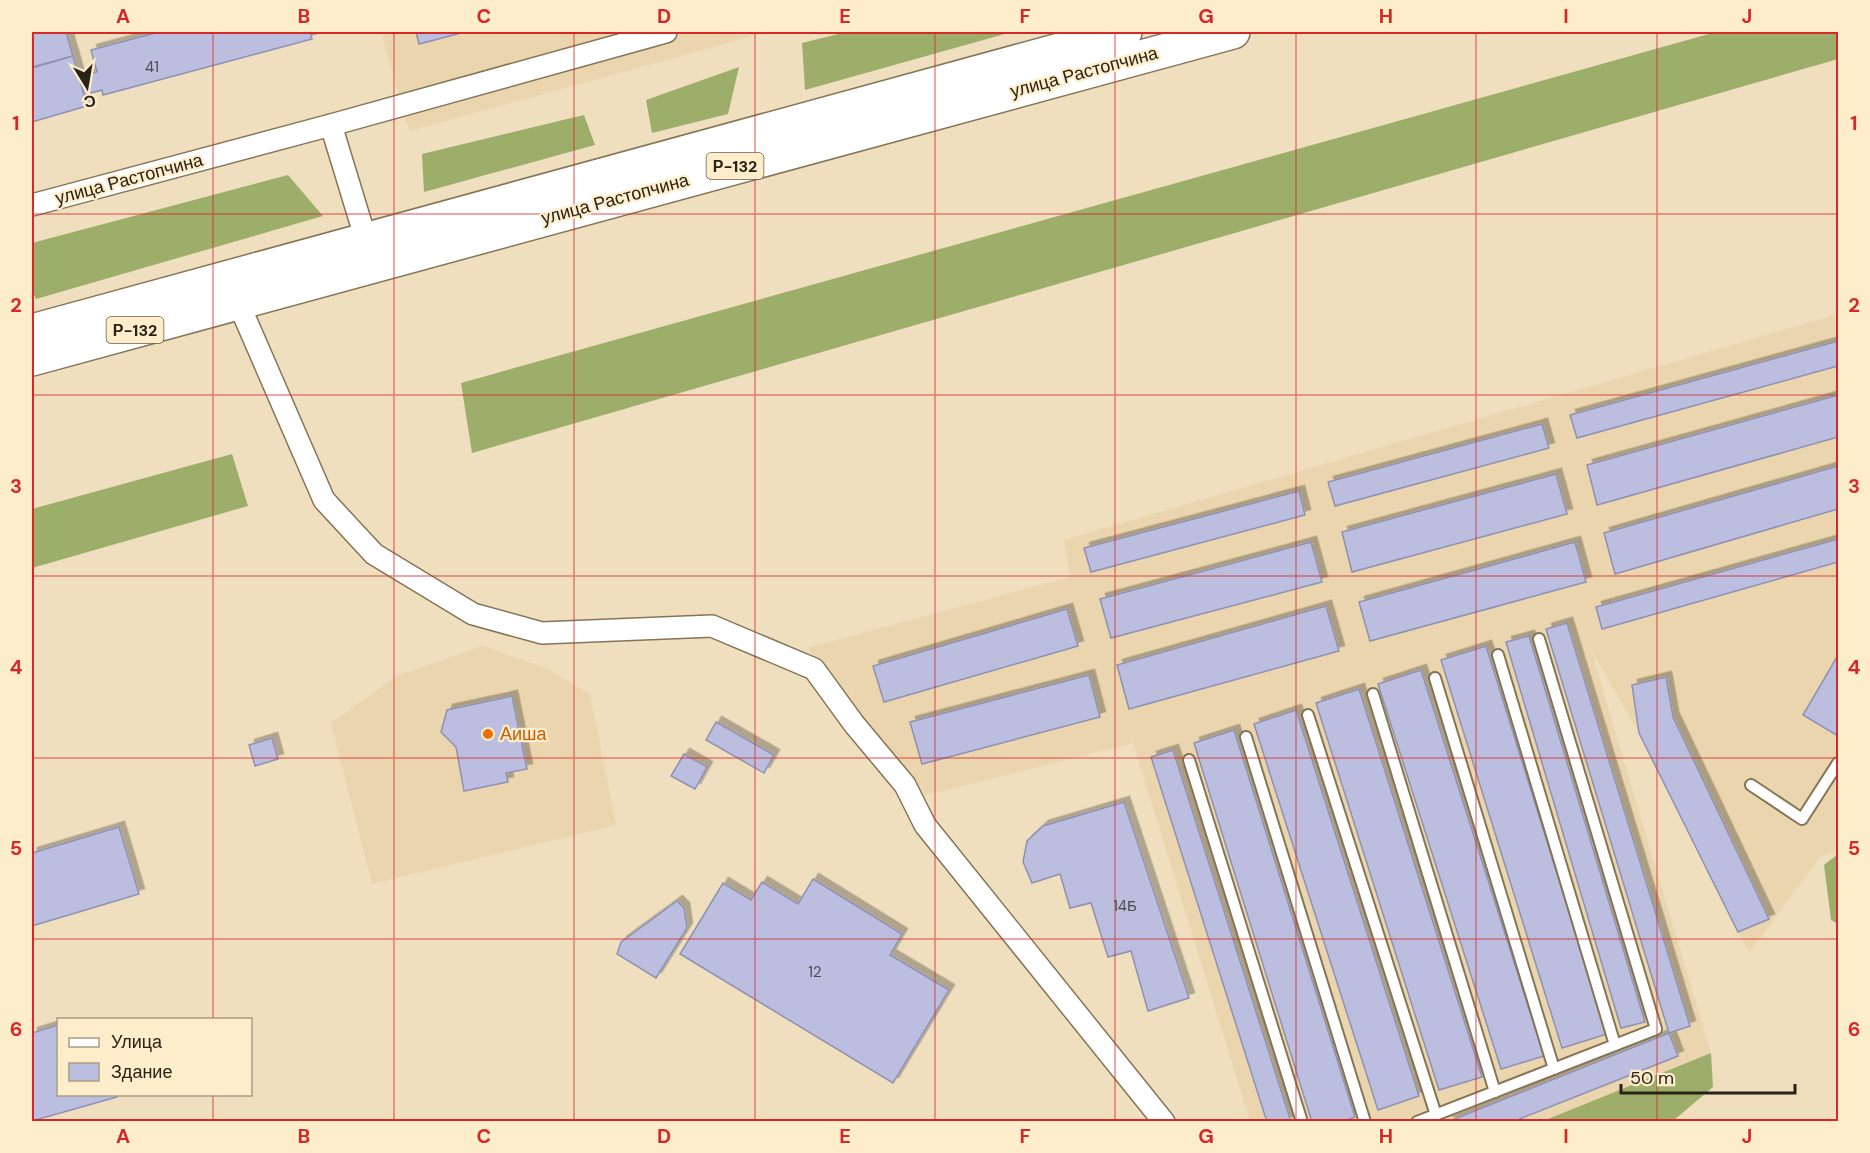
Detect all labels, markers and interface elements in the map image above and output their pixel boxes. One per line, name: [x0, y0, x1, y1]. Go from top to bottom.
text: A: [116, 3, 130, 29]
text: B: [298, 3, 310, 29]
text: C: [477, 3, 491, 29]
text: D: [657, 3, 671, 29]
text: E: [839, 3, 851, 29]
text: F: [1019, 3, 1031, 29]
text: G: [1198, 3, 1214, 29]
text: H: [1379, 3, 1393, 29]
text: I: [1563, 3, 1569, 29]
text: J: [1742, 3, 1752, 29]
street label: улица Растопчина: [1008, 40, 1161, 103]
north arrow: [57, 57, 117, 117]
house number: 41: [145, 57, 159, 77]
text: С: [82, 90, 97, 113]
text: 1: [12, 110, 20, 136]
text: 1: [1850, 110, 1858, 136]
street label: улица Растопчина: [53, 147, 206, 210]
road number: Р-132: [706, 153, 764, 179]
street label: улица Растопчина: [539, 167, 692, 230]
text: 2: [10, 292, 22, 318]
text: 2: [1848, 292, 1860, 318]
road number: Р-132: [106, 317, 164, 343]
text: 3: [10, 473, 22, 499]
text: 3: [1848, 473, 1860, 499]
text: 4: [10, 654, 23, 680]
text: 4: [1848, 654, 1861, 680]
place label: Аиша: [500, 722, 548, 746]
marker: Аиша: [481, 727, 495, 741]
text: 5: [10, 835, 22, 861]
text: 5: [1848, 835, 1860, 861]
house number: 14Б: [1113, 896, 1137, 916]
house number: 12: [808, 962, 822, 982]
text: 6: [10, 1016, 22, 1042]
text: 6: [1848, 1016, 1860, 1042]
legend: [57, 1018, 252, 1096]
text: Улица: [111, 1030, 163, 1054]
scale bar: [1621, 1057, 1795, 1095]
text: Здание: [111, 1060, 172, 1084]
text: 50 m: [1630, 1066, 1674, 1090]
text: A: [116, 1123, 130, 1149]
text: B: [298, 1123, 310, 1149]
text: C: [477, 1123, 491, 1149]
text: D: [657, 1123, 671, 1149]
text: E: [839, 1123, 851, 1149]
text: F: [1019, 1123, 1031, 1149]
text: G: [1198, 1123, 1214, 1149]
text: H: [1379, 1123, 1393, 1149]
text: I: [1563, 1123, 1569, 1149]
text: J: [1742, 1123, 1752, 1149]

